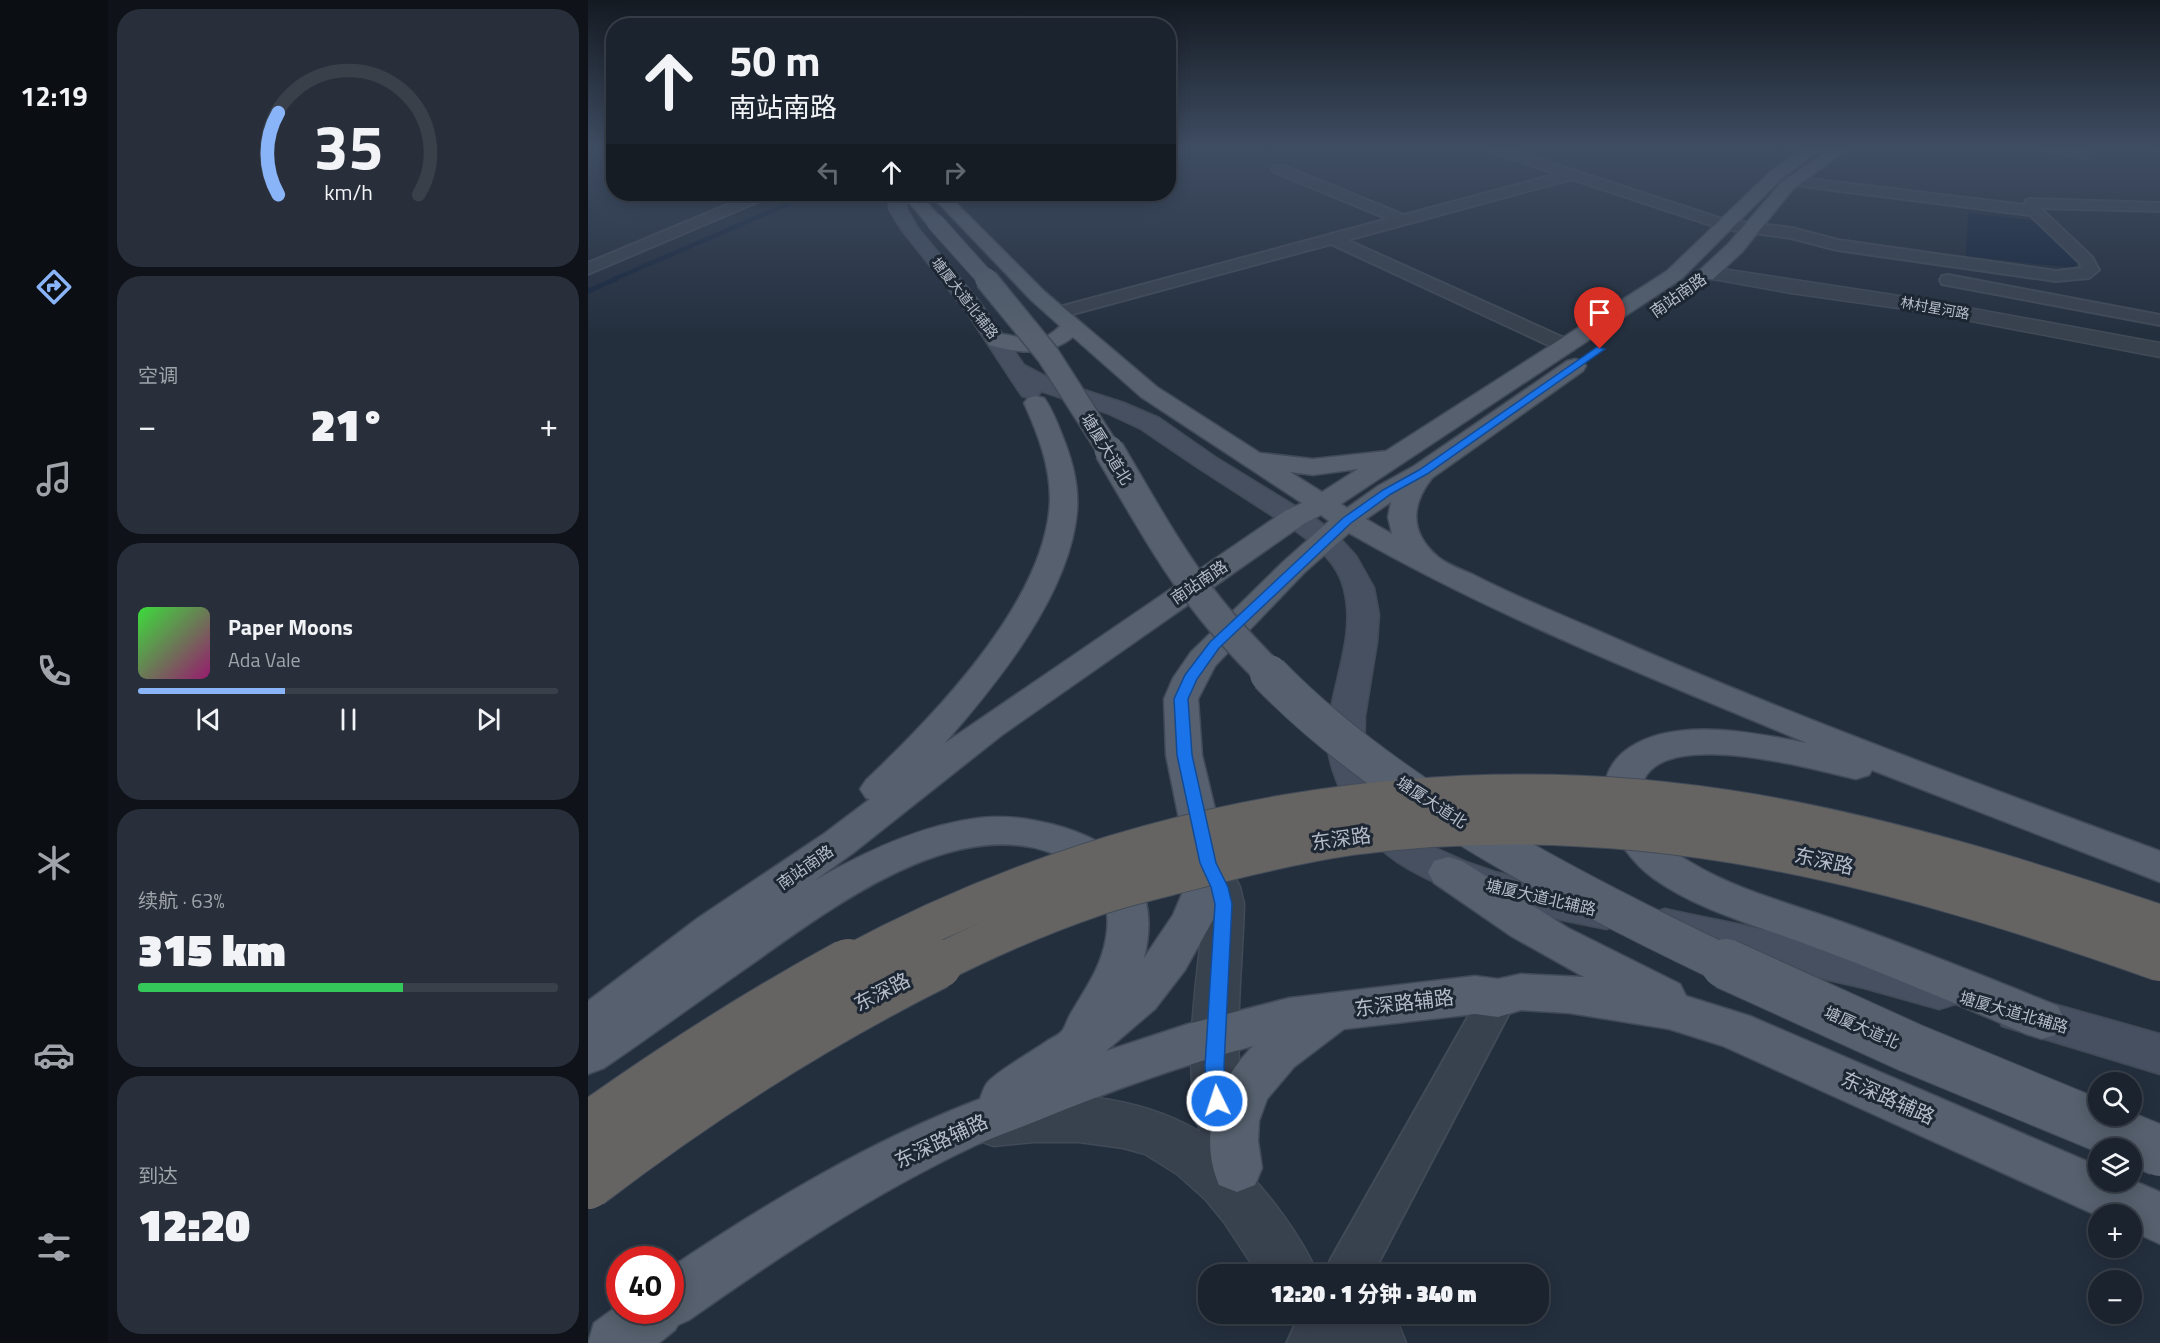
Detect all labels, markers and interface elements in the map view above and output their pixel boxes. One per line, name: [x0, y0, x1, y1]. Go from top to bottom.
text: 50 m: [729, 28, 821, 92]
icon: ahead: [630, 42, 708, 120]
text: 12:19: [20, 75, 88, 116]
text: 南站南路: [729, 86, 837, 127]
text: 35: [313, 98, 383, 193]
icon: left: [812, 156, 845, 189]
icon: ahead: [875, 156, 908, 189]
icon: right: [938, 156, 971, 189]
text: km/h: [324, 176, 372, 208]
street label: 塘厦大道北辅路: [927, 253, 1004, 343]
icon: directions: [33, 266, 75, 308]
street label: 南站南路: [1645, 267, 1711, 323]
pin: [1574, 287, 1625, 349]
street label: 林村星河路: [1899, 291, 1971, 324]
icon: arrive: [1583, 296, 1616, 329]
text: 空调: [138, 360, 178, 391]
text: 21°: [311, 390, 385, 458]
text: −: [138, 400, 156, 450]
text: +: [540, 400, 558, 450]
street label: 塘厦大道北: [1076, 409, 1138, 489]
icon: music: [33, 458, 75, 500]
street label: 南站南路: [1166, 554, 1232, 610]
text: Paper Moons: [228, 610, 353, 644]
text: Ada Vale: [228, 644, 301, 675]
icon: phone: [33, 650, 75, 692]
icon: previous: [192, 703, 225, 736]
icon: pause: [332, 703, 365, 736]
icon: next: [472, 703, 505, 736]
street label: 塘厦大道北: [1392, 770, 1472, 834]
street label: 东深路: [1309, 819, 1373, 858]
street label: 南站南路: [772, 839, 838, 895]
street label: 东深路: [1792, 839, 1857, 882]
icon: climate: [33, 842, 75, 884]
street label: 塘厦大道北辅路: [1484, 873, 1598, 921]
text: 续航 · 63%: [138, 885, 225, 916]
text: 315 km: [138, 915, 286, 983]
street label: 东深路: [848, 964, 916, 1019]
street label: 东深路辅路: [1352, 981, 1455, 1024]
street label: 塘厦大道北辅路: [1957, 985, 2071, 1039]
street label: 塘厦大道北: [1821, 1000, 1903, 1054]
icon: car: [33, 1034, 75, 1076]
street label: 东深路辅路: [1836, 1063, 1940, 1132]
position arrow: [1185, 1069, 1249, 1133]
map controls: [2088, 1072, 2142, 1324]
button: search: [2088, 1072, 2142, 1126]
street label: 东深路辅路: [889, 1105, 993, 1176]
button: layers: [2088, 1138, 2142, 1192]
text: 到达: [138, 1160, 178, 1191]
text: 12:20: [138, 1190, 250, 1258]
button: +: [2088, 1204, 2142, 1258]
icon: filters: [33, 1226, 75, 1268]
speed limit sign: 40: [606, 1246, 684, 1324]
button: −: [2088, 1270, 2142, 1324]
text: 12:20 · 1 分钟 · 340 m: [1270, 1277, 1477, 1311]

